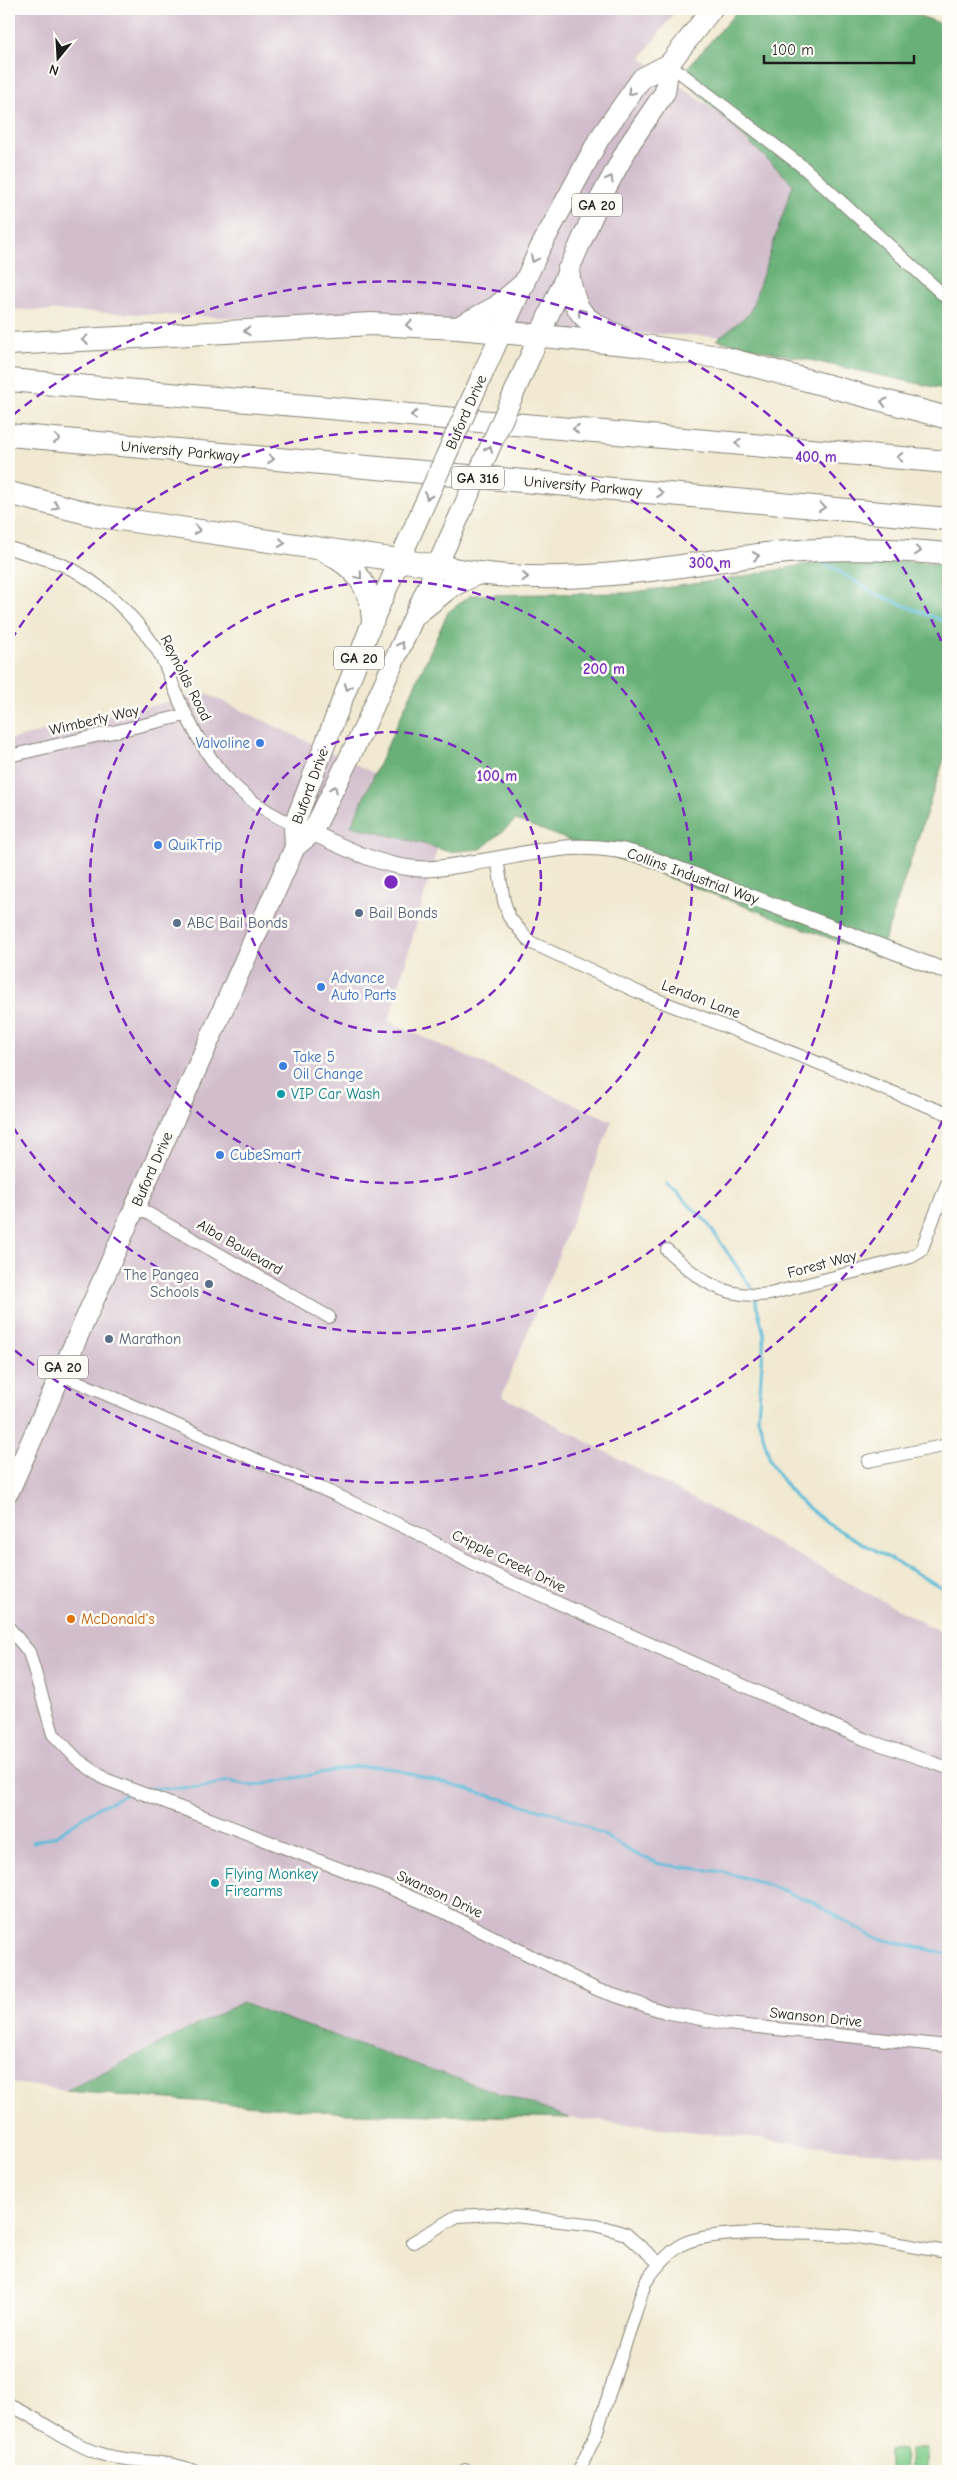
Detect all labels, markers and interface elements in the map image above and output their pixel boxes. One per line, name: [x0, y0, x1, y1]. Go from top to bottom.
north arrow: [32, 32, 82, 82]
scale bar: [764, 32, 914, 64]
text: 100 m: [772, 41, 814, 59]
text: N: [47, 60, 61, 79]
one-way arrow: [628, 86, 637, 96]
one-way arrow: [604, 175, 614, 184]
road number: GA 20: [572, 194, 622, 216]
one-way arrow: [530, 254, 541, 263]
one-way arrow: [577, 308, 586, 317]
one-way arrow: [405, 320, 413, 330]
one-way arrow: [243, 326, 250, 336]
one-way arrow: [81, 334, 89, 345]
street label: Buford Drive: [442, 372, 491, 452]
one-way arrow: [880, 397, 889, 408]
one-way arrow: [410, 410, 418, 421]
one-way arrow: [572, 424, 580, 435]
one-way arrow: [54, 433, 62, 444]
street label: University Parkway: [120, 437, 240, 465]
one-way arrow: [734, 438, 742, 449]
one-way arrow: [482, 445, 493, 454]
text: 400 m: [795, 448, 837, 466]
one-way arrow: [895, 452, 903, 463]
one-way arrow: [268, 453, 276, 464]
road number: GA 316: [452, 466, 504, 489]
street label: University Parkway: [523, 472, 643, 500]
one-way arrow: [656, 487, 664, 498]
one-way arrow: [424, 491, 435, 500]
one-way arrow: [51, 501, 59, 511]
one-way arrow: [818, 502, 826, 513]
one-way arrow: [193, 525, 202, 535]
one-way arrow: [277, 537, 286, 547]
one-way arrow: [914, 545, 922, 556]
one-way arrow: [752, 551, 760, 562]
text: 300 m: [689, 554, 731, 572]
one-way arrow: [353, 571, 362, 580]
one-way arrow: [521, 572, 529, 582]
street label: Reynolds Road: [157, 632, 215, 724]
one-way arrow: [395, 641, 406, 650]
road number: GA 20: [334, 646, 384, 670]
text: 200 m: [583, 660, 625, 678]
one-way arrow: [344, 682, 354, 691]
street label: Wimberly Way: [47, 701, 141, 739]
place label: Valvoline: [195, 734, 250, 752]
marker: Valvoline: [254, 737, 266, 749]
street label: Buford Drive: [288, 745, 332, 826]
text: 100 m: [477, 767, 517, 785]
one-way arrow: [327, 786, 337, 795]
place label: QuikTrip: [168, 836, 222, 854]
marker: QuikTrip: [152, 839, 164, 851]
street label: Collins Industrial Way: [625, 844, 762, 908]
centre of rings: [382, 873, 400, 891]
place label: Bail Bonds: [369, 904, 437, 922]
marker: Bail Bonds: [353, 907, 365, 919]
place label: ABC Bail Bonds: [187, 914, 288, 932]
marker: ABC Bail Bonds: [171, 917, 183, 929]
place label: Advance Auto Parts: [331, 969, 396, 1004]
street label: Lendon Lane: [659, 976, 743, 1022]
marker: Advance Auto Parts: [315, 981, 327, 993]
place label: Take 5 Oil Change: [293, 1048, 364, 1083]
marker: Take 5 Oil Change: [277, 1060, 289, 1072]
place label: VIP Car Wash: [291, 1085, 380, 1103]
marker: VIP Car Wash: [275, 1088, 287, 1100]
street label: Buford Drive: [128, 1129, 177, 1209]
place label: CubeSmart: [230, 1146, 302, 1164]
marker: CubeSmart: [214, 1149, 226, 1161]
street label: Alba Boulevard: [194, 1215, 286, 1279]
street label: Forest Way: [785, 1246, 859, 1282]
place label: The Pangea Schools: [124, 1266, 199, 1301]
marker: The Pangea Schools: [203, 1278, 215, 1290]
place label: Marathon: [119, 1330, 181, 1348]
marker: Marathon: [103, 1333, 115, 1345]
road number: GA 20: [38, 1355, 88, 1378]
street label: Cripple Creek Drive: [449, 1526, 569, 1597]
place label: McDonald's: [81, 1610, 155, 1628]
marker: McDonald's: [65, 1613, 77, 1625]
place label: Flying Monkey Firearms: [225, 1865, 319, 1900]
street label: Swanson Drive: [394, 1866, 486, 1922]
marker: Flying Monkey Firearms: [209, 1877, 221, 1889]
street label: Swanson Drive: [769, 2003, 864, 2031]

